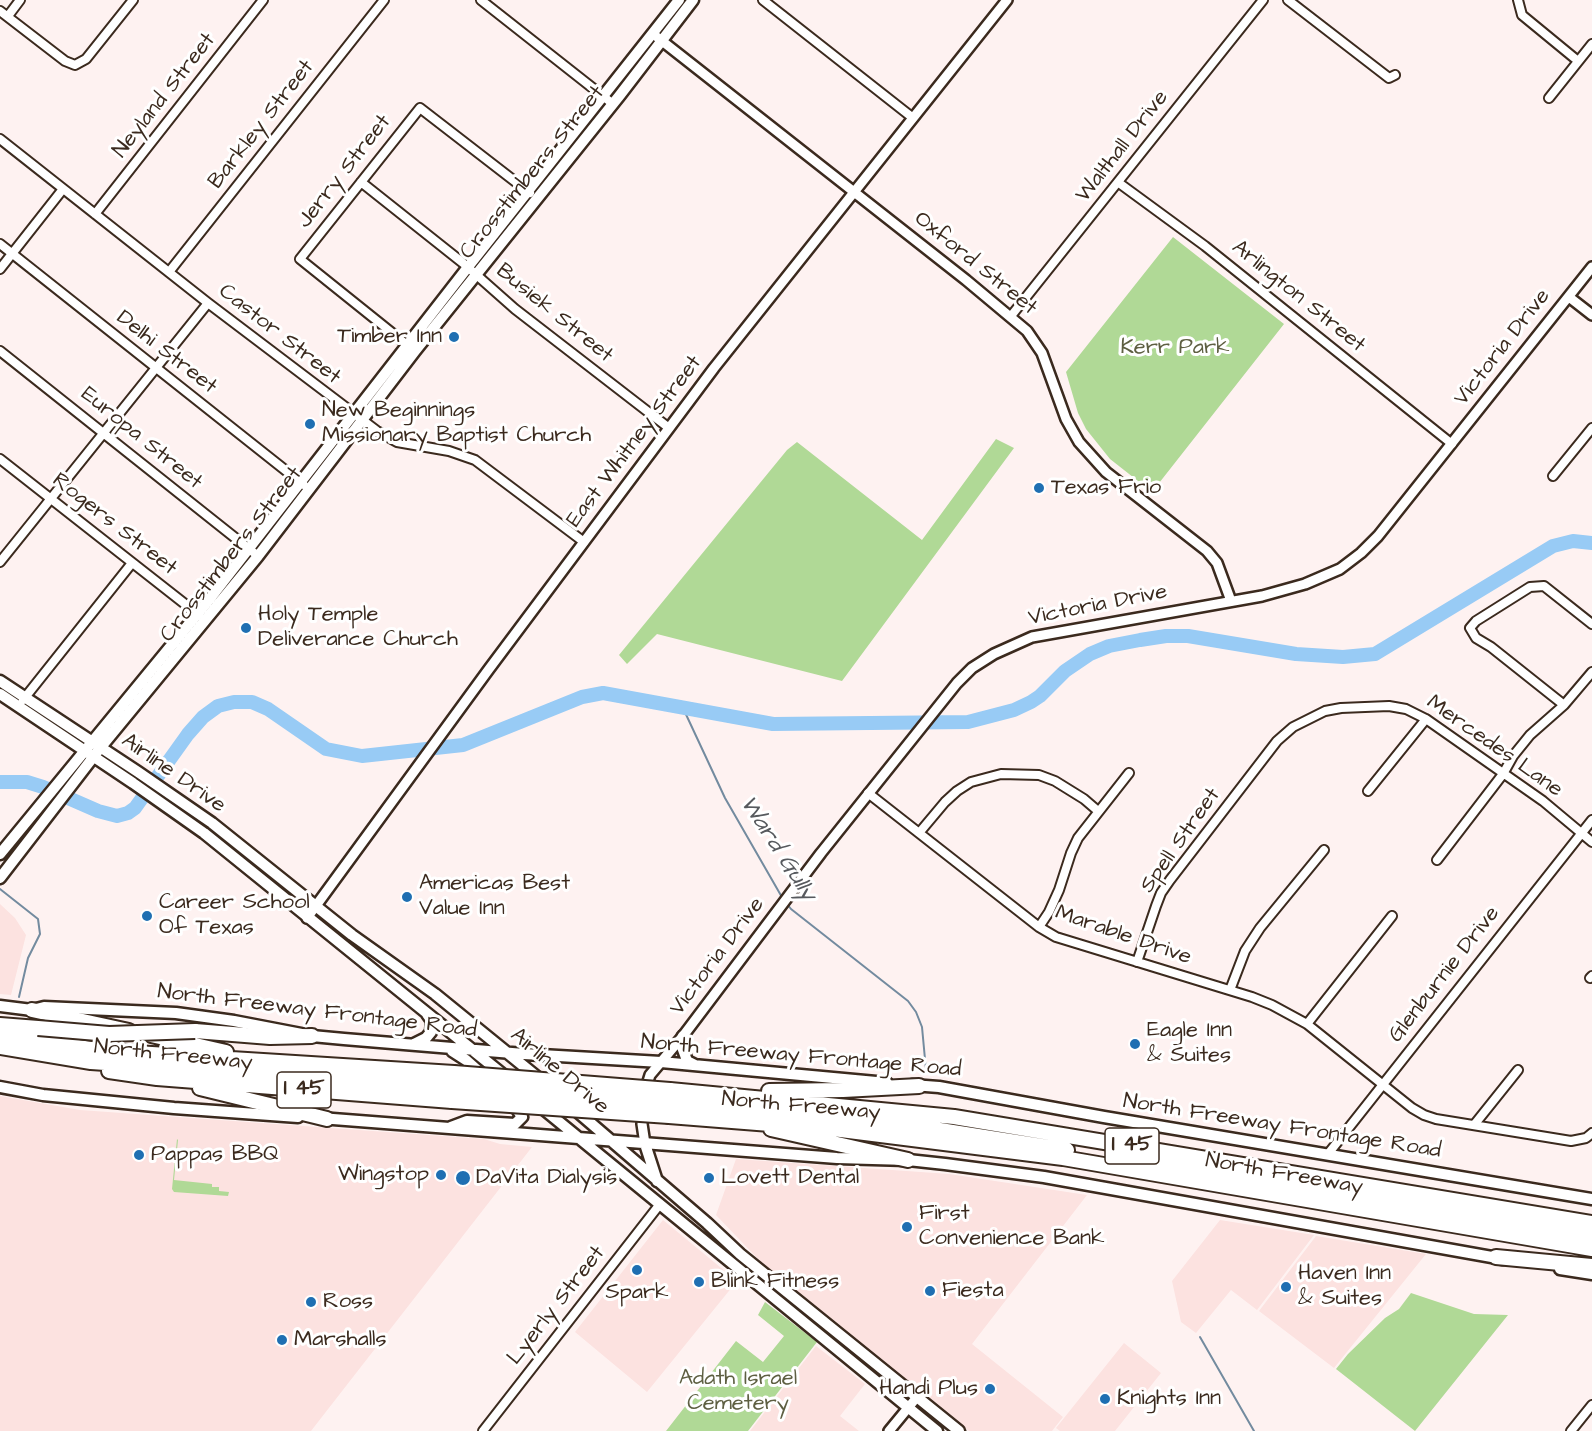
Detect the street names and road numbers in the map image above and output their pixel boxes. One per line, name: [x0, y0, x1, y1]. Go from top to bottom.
street label: Neyland Street: [108, 28, 222, 164]
street label: Barkley Street: [203, 55, 321, 195]
street label: Crosstimbers Street: [455, 81, 611, 265]
street label: Walthall Drive: [1071, 86, 1175, 208]
street label: Jerry Street: [293, 110, 397, 234]
street label: Oxford Street: [908, 206, 1042, 322]
street label: Arlington Street: [1226, 235, 1370, 359]
street label: Busiek Street: [490, 259, 618, 369]
street label: Castor Street: [213, 279, 345, 391]
street label: Victoria Drive: [1449, 284, 1557, 412]
street label: Delhi Street: [110, 305, 222, 401]
street label: East Whitney Street: [562, 351, 708, 533]
street label: Europa Street: [75, 382, 207, 496]
street label: Crosstimbers Street: [155, 462, 309, 648]
street label: Rogers Street: [46, 468, 182, 582]
street label: Victoria Drive: [1026, 580, 1170, 632]
street label: Mercedes Lane: [1421, 690, 1567, 804]
street label: Airline Drive: [116, 728, 230, 820]
street label: Spell Street: [1135, 784, 1227, 898]
street label: Victoria Drive: [665, 893, 771, 1021]
street label: Marable Drive: [1051, 900, 1195, 972]
street label: Glenburnie Drive: [1384, 902, 1506, 1048]
street label: North Freeway Frontage Road: [156, 979, 478, 1045]
street label: Airline Drive: [504, 1023, 614, 1121]
street label: North Freeway Frontage Road: [640, 1030, 962, 1084]
street label: North Freeway: [92, 1035, 254, 1077]
road number: I 45: [277, 1072, 331, 1108]
street label: North Freeway: [721, 1087, 881, 1127]
street label: North Freeway Frontage Road: [1121, 1089, 1443, 1165]
road number: I 45: [1105, 1128, 1159, 1164]
street label: North Freeway: [1203, 1148, 1365, 1202]
street label: Lyerly Street: [502, 1241, 612, 1371]

